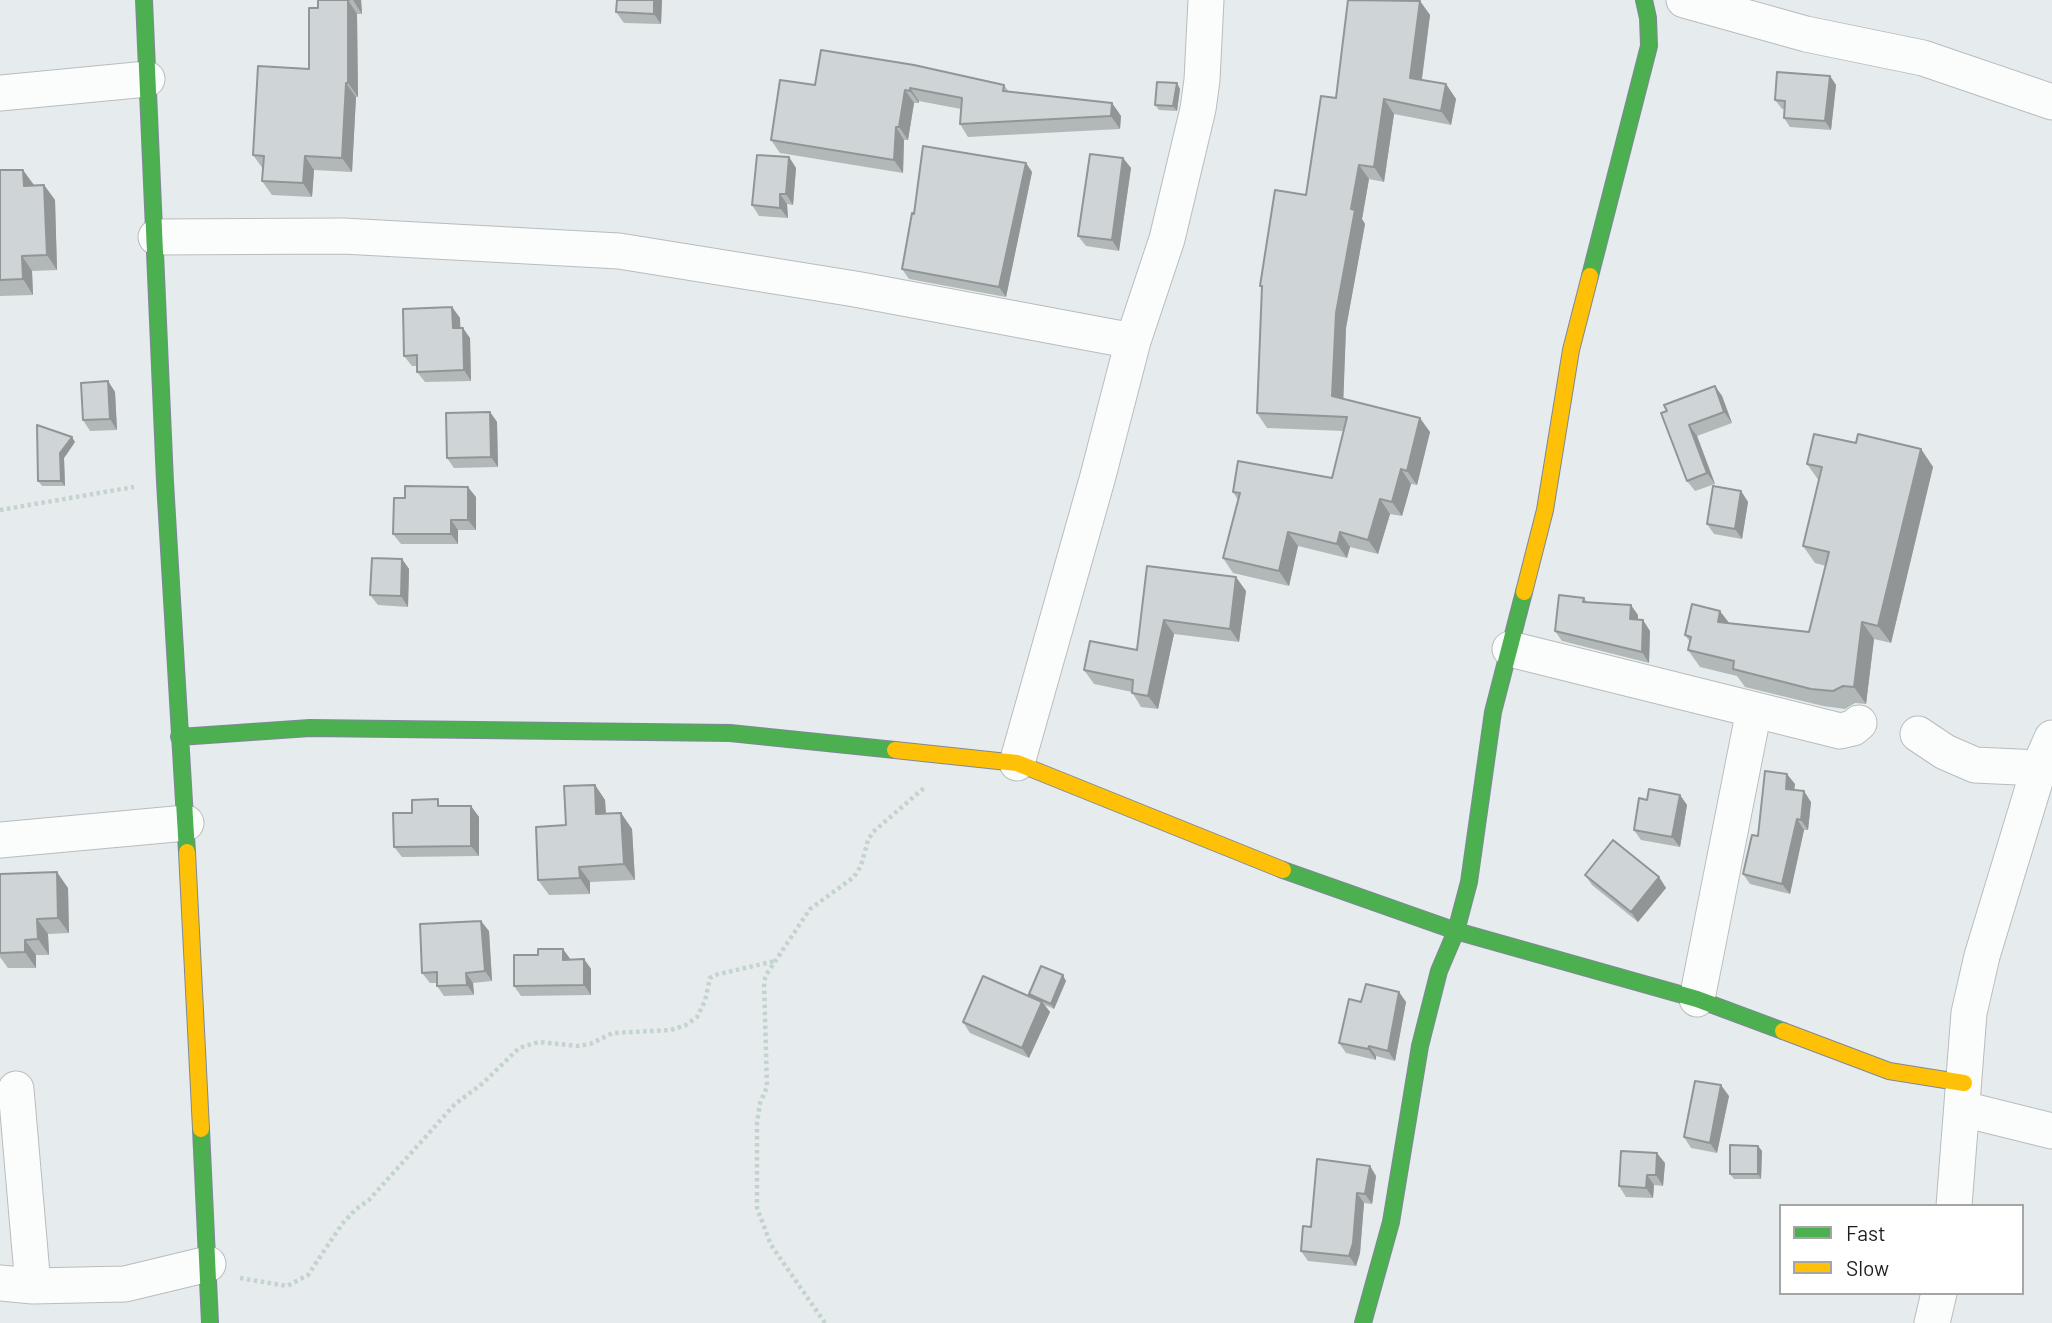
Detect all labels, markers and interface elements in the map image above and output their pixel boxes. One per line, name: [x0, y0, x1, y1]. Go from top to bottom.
legend: [1779, 1204, 2024, 1295]
text: Fast: [1846, 1220, 1886, 1245]
text: Slow: [1846, 1255, 1889, 1280]

